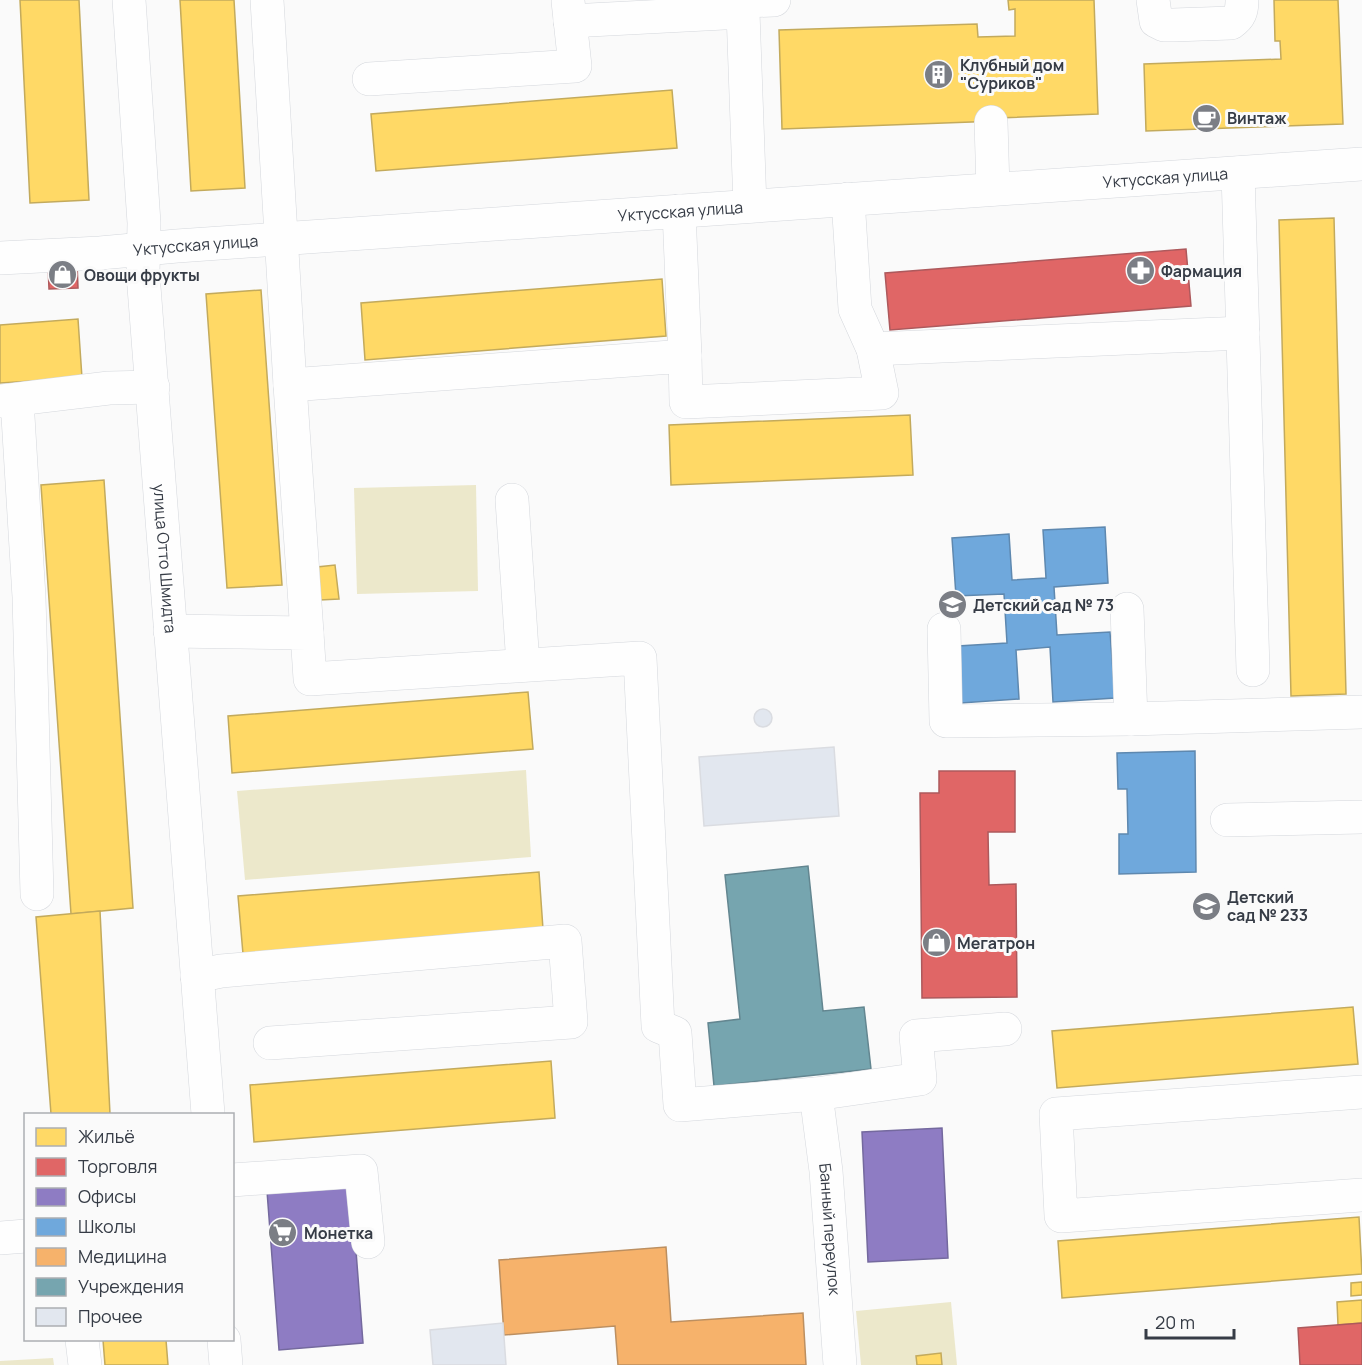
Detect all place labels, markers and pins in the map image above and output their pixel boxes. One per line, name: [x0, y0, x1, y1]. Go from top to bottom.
place label: Клубный дом "Суриков": [960, 54, 1064, 94]
building icon: Клубный дом "Суриков": [923, 58, 955, 90]
cafe icon: Винтаж: [1190, 102, 1222, 134]
place label: Винтаж: [1227, 107, 1287, 129]
pharmacy icon: Фармация: [1124, 255, 1156, 287]
shop icon: Овощи фрукты: [47, 259, 79, 291]
place label: Фармация: [1161, 260, 1242, 282]
place label: Овощи фрукты: [84, 264, 200, 286]
school or university icon: Детский сад № 73: [936, 589, 968, 621]
place label: Детский сад № 73: [973, 594, 1114, 616]
place label: Детский сад № 233: [1227, 886, 1308, 926]
school or university icon: Детский сад № 233: [1190, 890, 1222, 922]
shop icon: Мегатрон: [920, 927, 952, 959]
place label: Мегатрон: [957, 932, 1035, 954]
supermarket icon: Монетка: [267, 1217, 299, 1249]
place label: Монетка: [304, 1222, 373, 1244]

